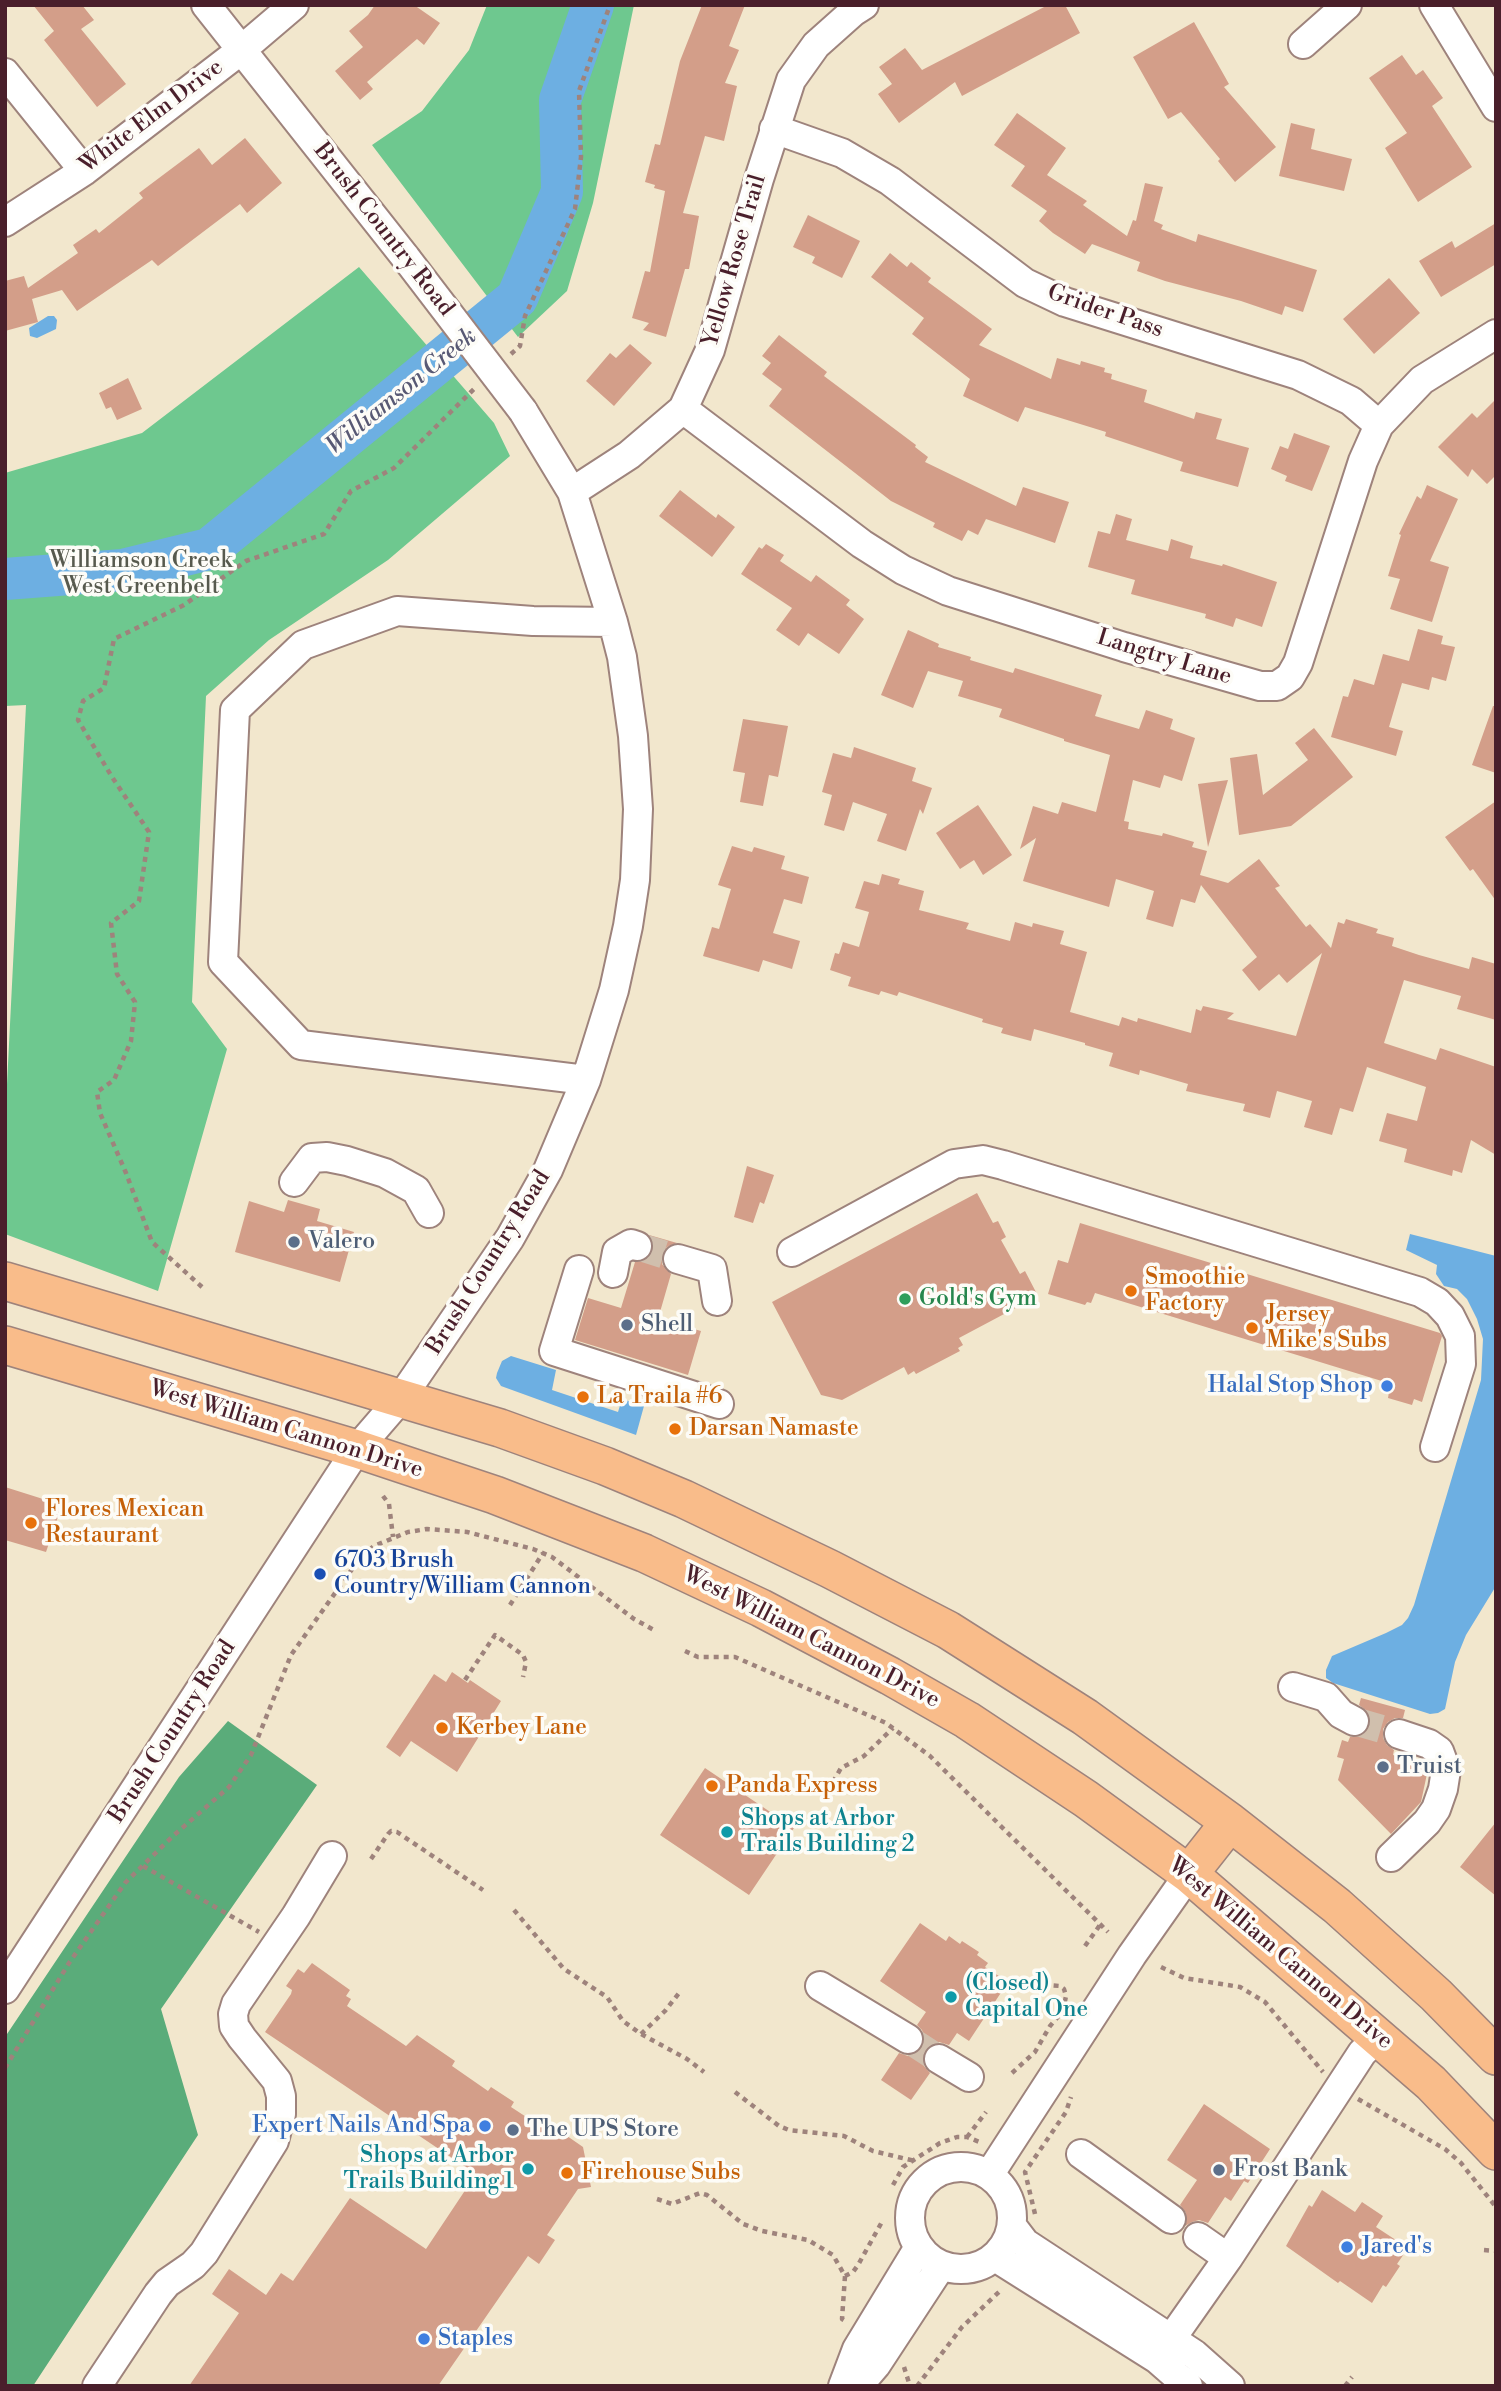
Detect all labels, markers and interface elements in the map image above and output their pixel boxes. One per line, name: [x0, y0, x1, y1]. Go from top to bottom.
street label: White Elm Drive: [75, 54, 229, 180]
street label: Brush Country Road: [307, 138, 459, 322]
street label: Yellow Rose Trail: [697, 172, 773, 350]
street label: Grider Pass: [1043, 279, 1167, 345]
water label: Williamson Creek: [321, 323, 483, 461]
park label: Williamson Creek West Greenbelt: [50, 547, 232, 601]
street label: Langtry Lane: [1093, 624, 1235, 692]
street label: Brush Country Road: [421, 1166, 557, 1360]
place label: Valero: [308, 1228, 375, 1256]
marker: Valero: [286, 1234, 302, 1250]
place label: Smoothie Factory: [1145, 1264, 1245, 1318]
marker: Smoothie Factory: [1123, 1283, 1139, 1299]
place label: Gold's Gym: [919, 1285, 1037, 1313]
marker: Gold's Gym: [897, 1291, 913, 1307]
place label: Jersey Mike's Subs: [1266, 1301, 1387, 1355]
place label: Shell: [641, 1311, 693, 1339]
marker: Shell: [619, 1317, 635, 1333]
marker: Jersey Mike's Subs: [1244, 1320, 1260, 1336]
place label: Halal Stop Shop: [1208, 1372, 1373, 1400]
street label: West William Cannon Drive: [146, 1375, 426, 1485]
marker: Halal Stop Shop: [1379, 1378, 1395, 1394]
place label: La Traila #6: [597, 1383, 723, 1411]
marker: La Traila #6: [575, 1389, 591, 1405]
place label: Darsan Namaste: [689, 1415, 859, 1443]
marker: Darsan Namaste: [667, 1421, 683, 1437]
place label: Flores Mexican Restaurant: [45, 1496, 204, 1550]
marker: Flores Mexican Restaurant: [23, 1515, 39, 1531]
place label: 6703 Brush Country/William Cannon: [334, 1547, 591, 1601]
street label: West William Cannon Drive: [678, 1561, 944, 1715]
marker: 6703 Brush Country/William Cannon: [312, 1566, 328, 1582]
street label: Brush Country Road: [104, 1636, 242, 1828]
place label: Kerbey Lane: [456, 1714, 587, 1742]
marker: Kerbey Lane: [434, 1720, 450, 1736]
place label: Truist: [1397, 1753, 1462, 1781]
marker: Truist: [1375, 1759, 1391, 1775]
place label: Panda Express: [726, 1772, 878, 1800]
marker: Panda Express: [704, 1778, 720, 1794]
place label: Shops at Arbor Trails Building 2: [741, 1805, 915, 1859]
marker: Shops at Arbor Trails Building 2: [719, 1824, 735, 1840]
street label: West William Cannon Drive: [1162, 1852, 1398, 2056]
place label: (Closed) Capital One: [965, 1970, 1088, 2024]
marker: (Closed) Capital One: [943, 1989, 959, 2005]
place label: Expert Nails And Spa: [252, 2112, 471, 2140]
place label: The UPS Store: [527, 2116, 679, 2144]
marker: Expert Nails And Spa: [477, 2118, 493, 2134]
marker: The UPS Store: [505, 2122, 521, 2138]
place label: Shops at Arbor Trails Building 1: [344, 2142, 514, 2196]
place label: Frost Bank: [1233, 2156, 1347, 2184]
place label: Firehouse Subs: [581, 2159, 740, 2187]
marker: Shops at Arbor Trails Building 1: [520, 2161, 536, 2177]
marker: Frost Bank: [1211, 2162, 1227, 2178]
marker: Firehouse Subs: [559, 2165, 575, 2181]
place label: Jared's: [1361, 2233, 1432, 2261]
marker: Jared's: [1339, 2239, 1355, 2255]
place label: Staples: [438, 2325, 513, 2353]
marker: Staples: [416, 2331, 432, 2347]

